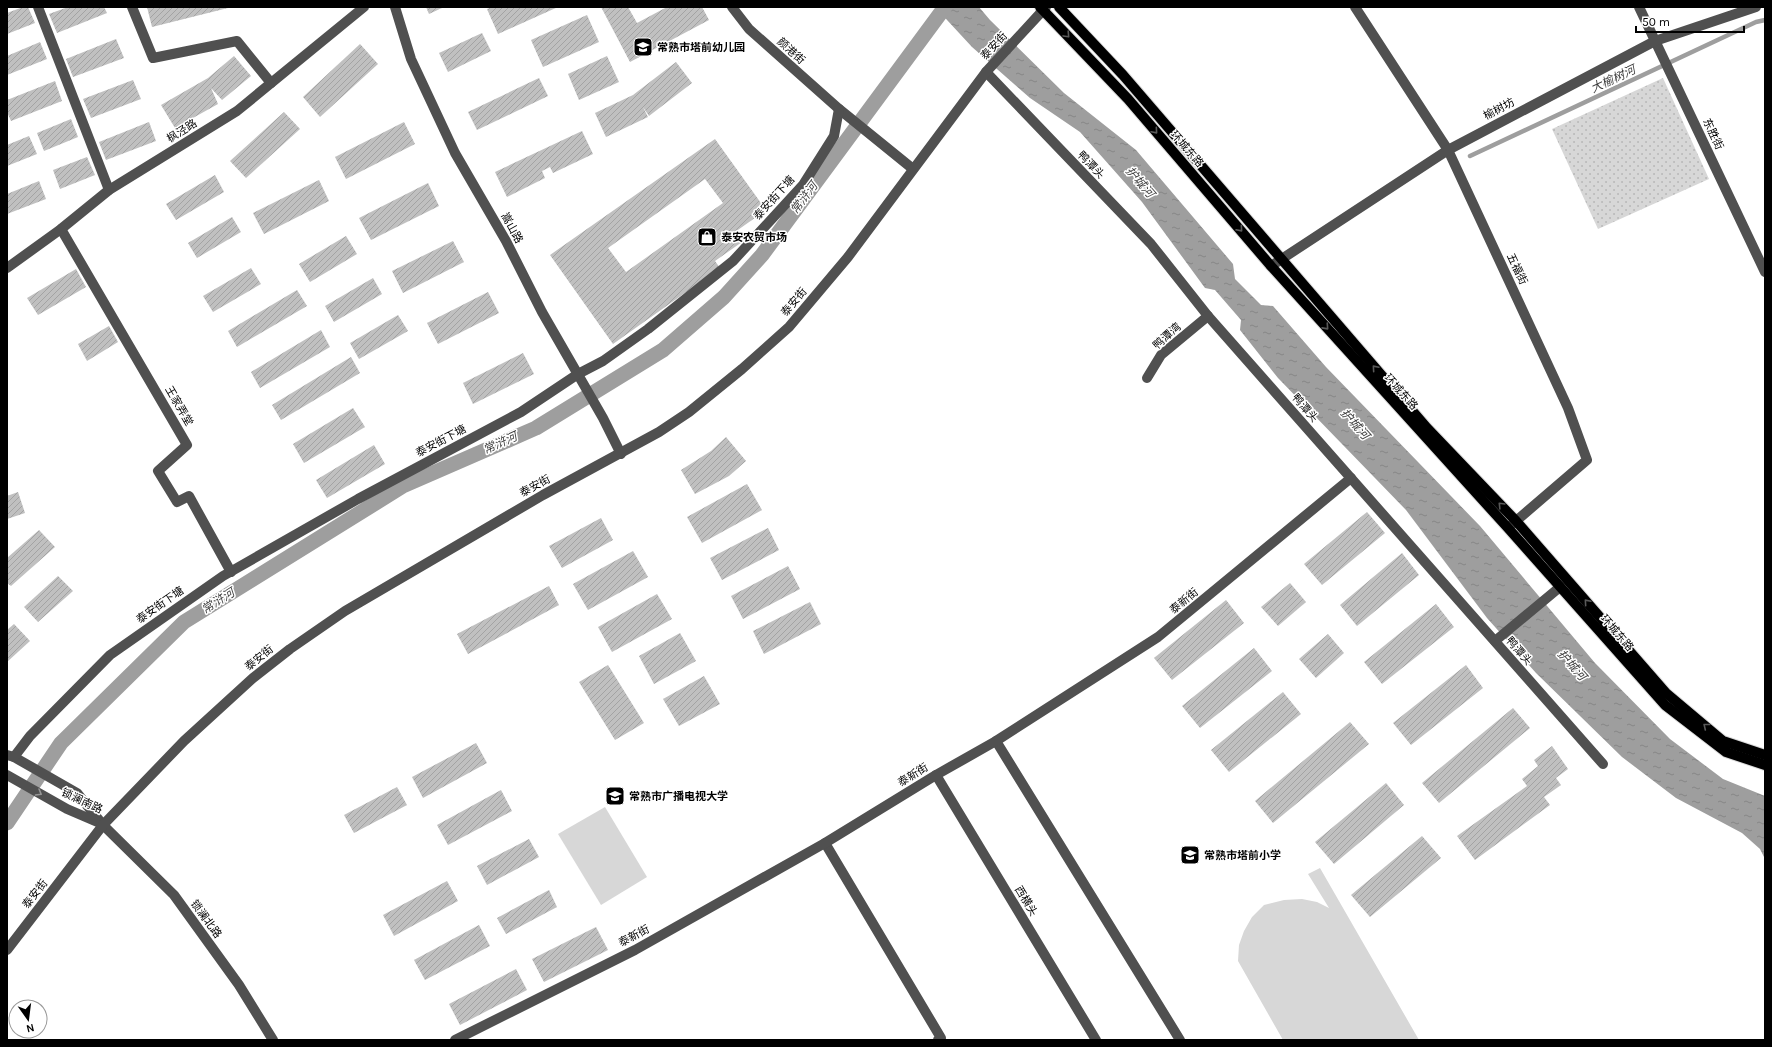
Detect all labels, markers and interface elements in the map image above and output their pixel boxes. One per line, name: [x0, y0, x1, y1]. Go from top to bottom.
scale bar: [1636, 8, 1744, 34]
text: 50 m: [1642, 15, 1670, 29]
street label: 泰安街: [978, 29, 1010, 63]
one-way arrow: [1062, 30, 1070, 38]
street label: 颜港街: [774, 35, 808, 67]
school or university icon: 常熟市塔前幼儿园: [632, 36, 654, 58]
place label: 常熟市塔前幼儿园: [657, 41, 745, 54]
water label: 大榆树河: [1588, 62, 1640, 95]
street label: 榆树坊: [1481, 96, 1517, 122]
street label: 东胜街: [1700, 116, 1726, 152]
street label: 枫泾路: [165, 117, 199, 145]
one-way arrow: [1151, 126, 1158, 133]
street label: 环城东路: [1168, 128, 1206, 170]
street label: 鸭潭头: [1075, 149, 1107, 181]
water label: 护城河: [1123, 164, 1158, 202]
street label: 泰安街下塘: [751, 173, 797, 223]
water label: 常浒河: [788, 178, 822, 217]
street label: 嵩山路: [498, 210, 526, 246]
one-way arrow: [1235, 225, 1242, 232]
shop icon: 泰安农贸市场: [696, 226, 718, 248]
place label: 泰安农贸市场: [721, 231, 787, 244]
street label: 五福街: [1504, 251, 1530, 287]
street label: 泰安街: [778, 285, 810, 319]
street label: 鸭潭湾: [1150, 320, 1184, 352]
one-way arrow: [1321, 322, 1328, 329]
one-way arrow: [1373, 365, 1380, 372]
street label: 环城东路: [1381, 371, 1421, 413]
street label: 王家弄堂: [162, 384, 196, 428]
street label: 鸭潭头: [1289, 391, 1321, 425]
water label: 护城河: [1338, 406, 1374, 444]
street label: 泰安街下塘: [414, 422, 468, 460]
water label: 常浒河: [481, 428, 521, 457]
street label: 泰安街: [517, 472, 553, 500]
one-way arrow: [1498, 502, 1505, 510]
street label: 泰安街下塘: [134, 584, 186, 626]
water label: 常浒河: [199, 584, 239, 616]
street label: 泰新街: [1167, 585, 1201, 617]
one-way arrow: [1584, 600, 1591, 607]
street label: 环城东路: [1598, 612, 1636, 654]
street label: 鸭潭头: [1503, 634, 1535, 668]
street label: 泰安街: [242, 643, 276, 673]
water label: 护城河: [1555, 647, 1591, 685]
one-way arrow: [1703, 723, 1710, 730]
street label: 泰新街: [896, 761, 930, 789]
school or university icon: 常熟市广播电视大学: [604, 785, 626, 807]
street label: 锁澜南路: [59, 786, 105, 816]
one-way arrow: [35, 789, 42, 796]
place label: 常熟市广播电视大学: [629, 790, 728, 803]
school or university icon: 常熟市塔前小学: [1179, 844, 1201, 866]
place label: 常熟市塔前小学: [1204, 849, 1281, 862]
street label: 泰安街: [20, 877, 50, 911]
street label: 西横头: [1012, 884, 1040, 918]
street label: 锁澜北路: [188, 897, 224, 941]
street label: 泰新街: [616, 923, 652, 949]
north arrow: [8, 999, 48, 1039]
text: N: [25, 1021, 36, 1035]

